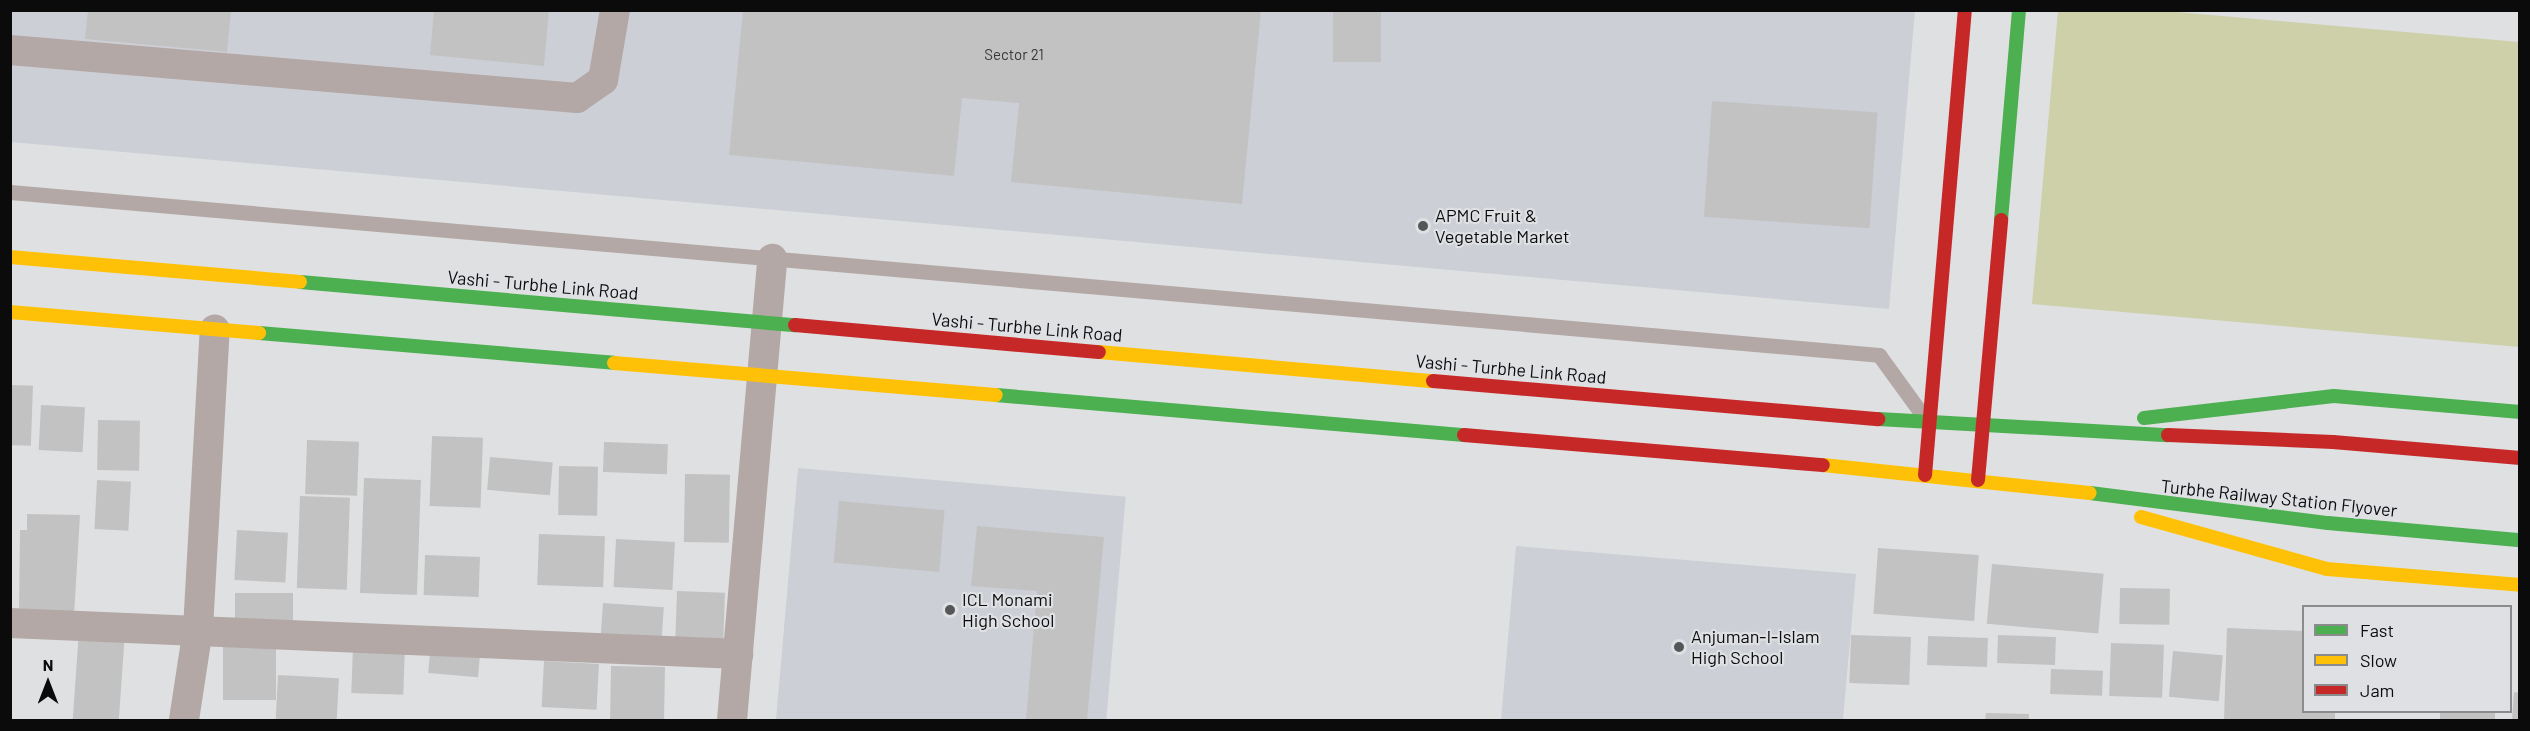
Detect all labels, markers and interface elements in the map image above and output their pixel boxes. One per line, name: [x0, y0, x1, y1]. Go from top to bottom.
house number: Sector 21: [984, 46, 1044, 64]
place label: APMC Fruit & Vegetable Market: [1435, 205, 1570, 248]
marker: APMC Fruit & Vegetable Market: [1416, 219, 1430, 233]
street label: Vashi - Turbhe Link Road: [447, 266, 639, 304]
street label: Vashi - Turbhe Link Road: [931, 308, 1123, 346]
street label: Vashi - Turbhe Link Road: [1415, 350, 1607, 388]
street label: Turbhe Railway Station Flyover: [2160, 475, 2398, 521]
place label: ICL Monami High School: [962, 589, 1055, 632]
marker: ICL Monami High School: [943, 603, 957, 617]
legend: [2302, 605, 2512, 713]
text: Fast: [2360, 619, 2394, 641]
place label: Anjuman-I-Islam High School: [1691, 626, 1820, 668]
marker: Anjuman-I-Islam High School: [1672, 640, 1686, 654]
text: Slow: [2360, 649, 2397, 671]
north arrow: [18, 653, 78, 713]
text: N: [43, 655, 53, 674]
text: Jam: [2360, 679, 2394, 701]

